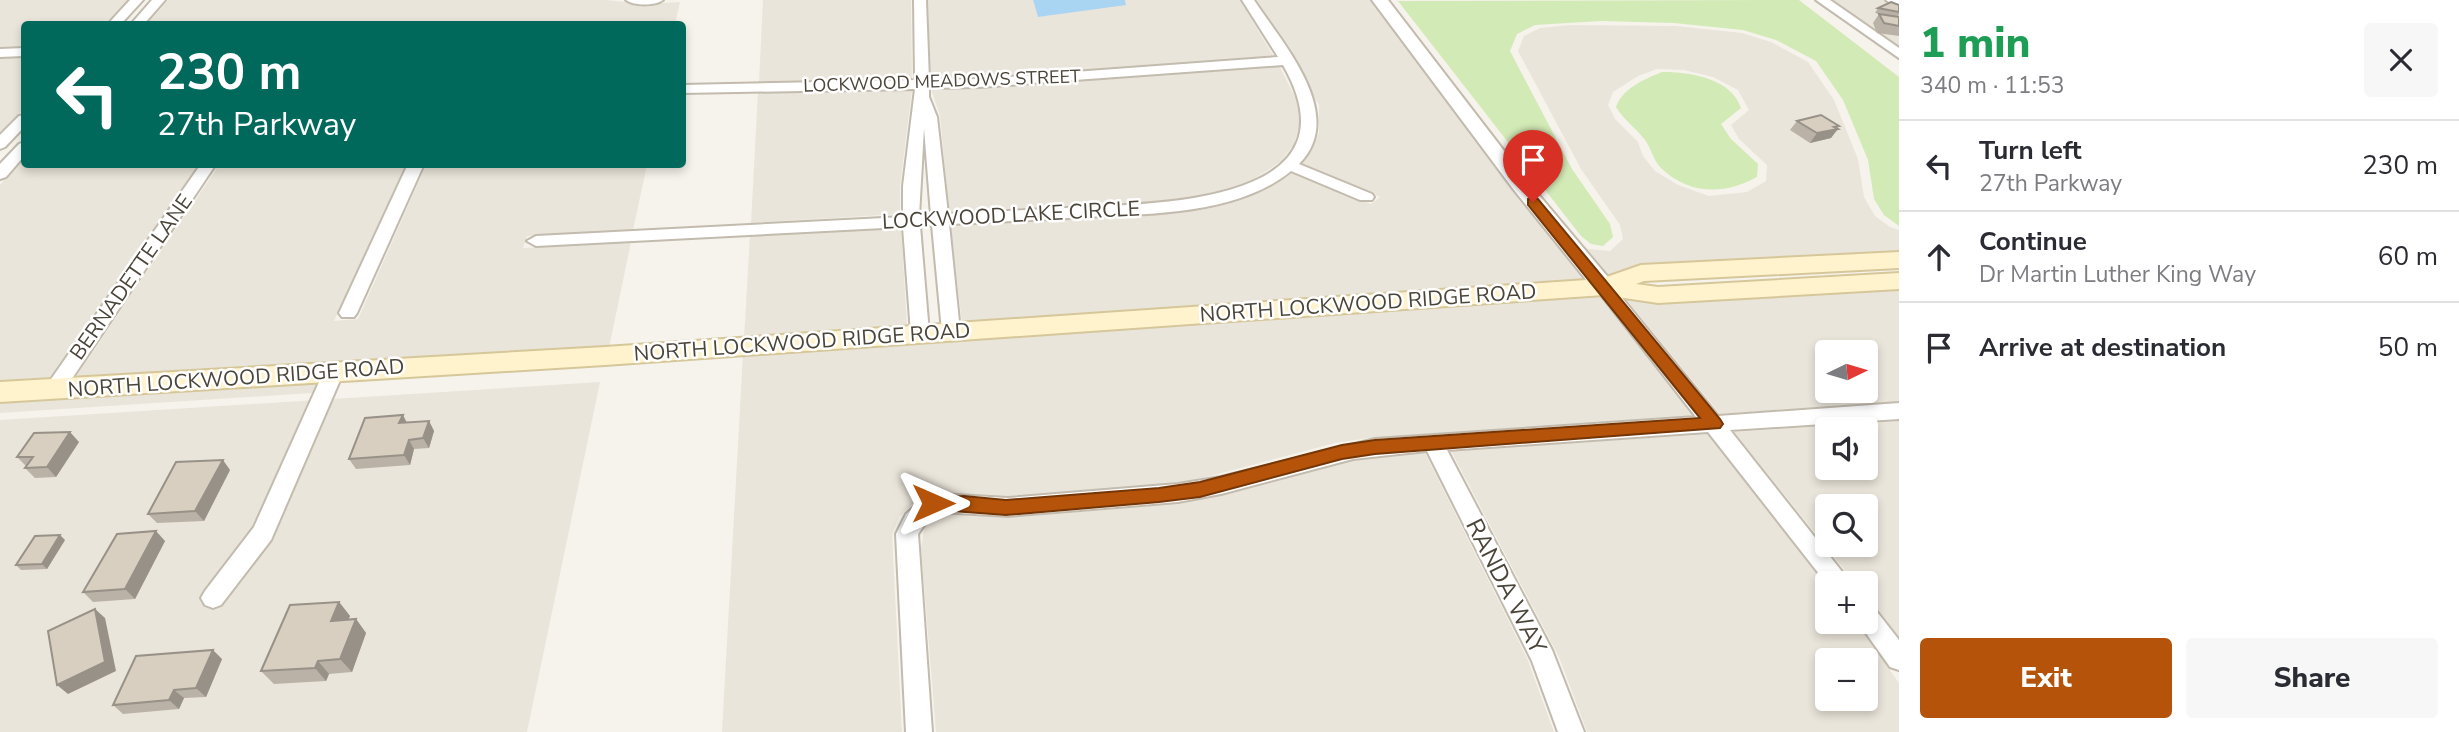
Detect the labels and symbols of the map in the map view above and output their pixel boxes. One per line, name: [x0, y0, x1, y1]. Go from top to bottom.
street label: LOCKWOOD MEADOWS STREET: [803, 64, 1081, 98]
pin: [1503, 130, 1563, 202]
street label: BERNADETTE LANE: [63, 189, 199, 365]
street label: LOCKWOOD LAKE CIRCLE: [881, 194, 1141, 236]
street label: NORTH LOCKWOOD RIDGE ROAD: [1199, 277, 1537, 329]
street label: NORTH LOCKWOOD RIDGE ROAD: [633, 316, 971, 368]
north arrow: [1815, 340, 1878, 402]
street label: NORTH LOCKWOOD RIDGE ROAD: [67, 352, 405, 404]
position arrow: [896, 466, 970, 540]
street label: RANDA WAY: [1458, 513, 1554, 660]

